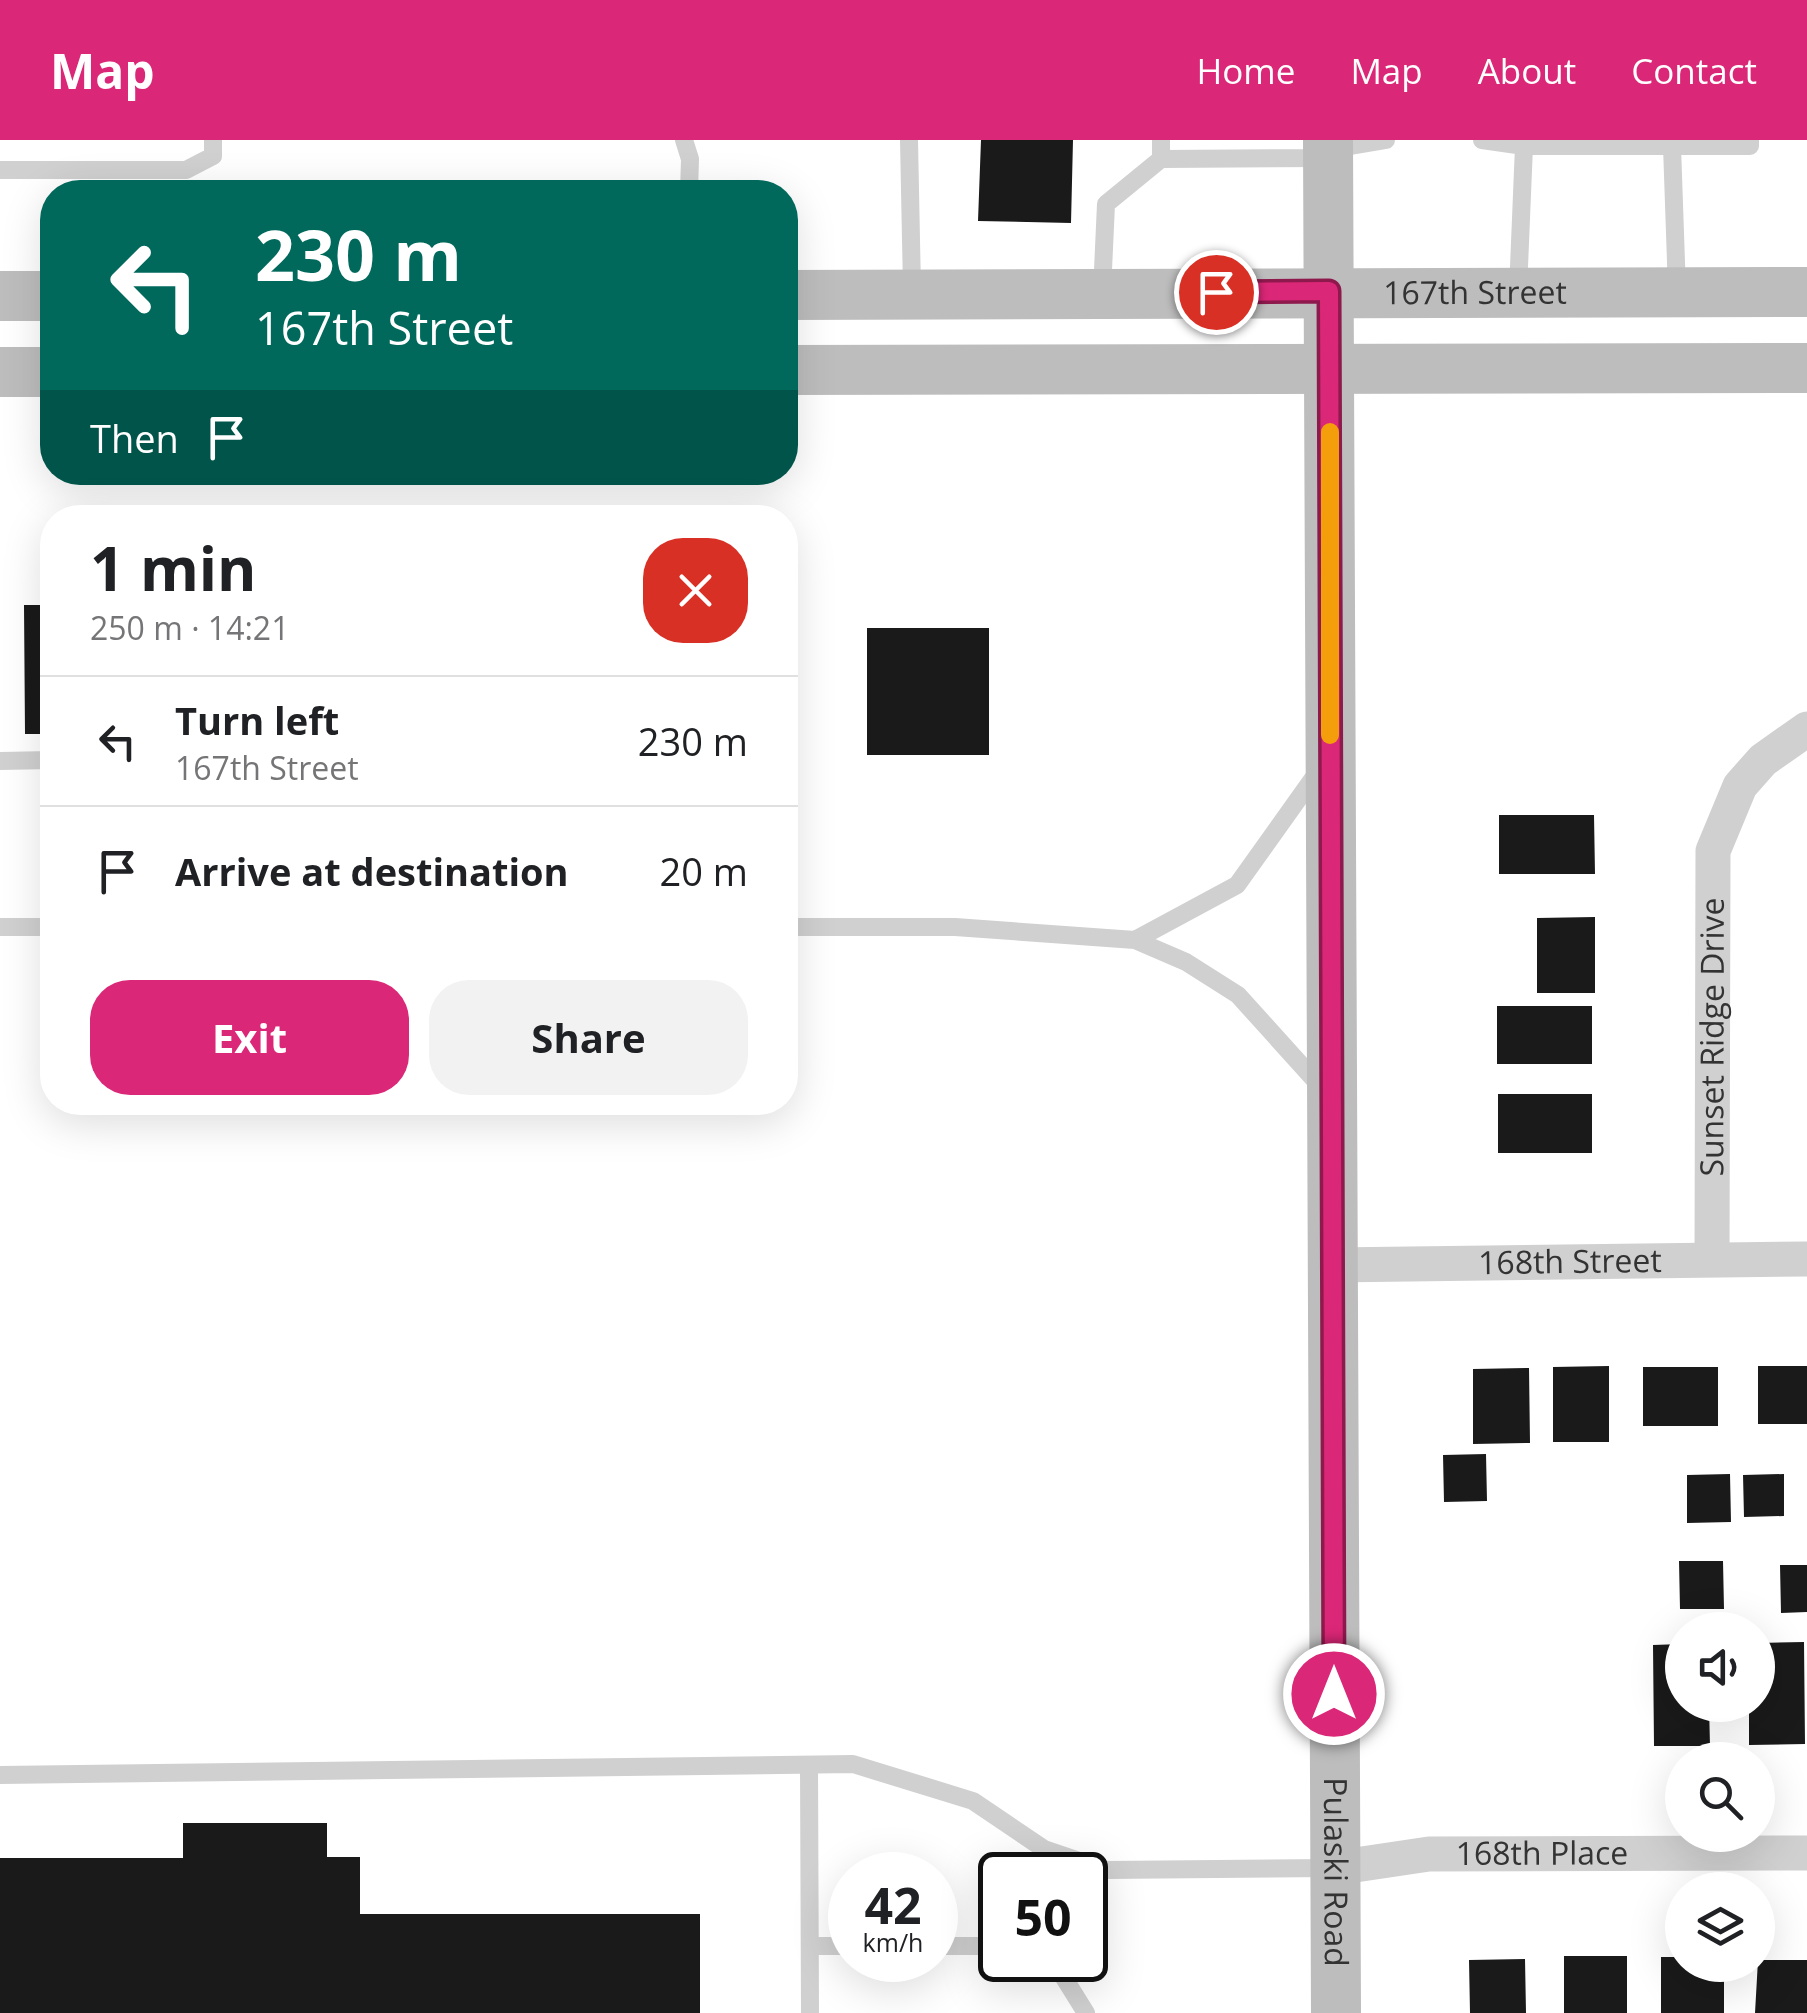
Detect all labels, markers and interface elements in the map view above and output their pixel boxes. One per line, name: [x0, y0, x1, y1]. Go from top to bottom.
text: Map: [50, 38, 155, 103]
text: Home: [1196, 47, 1295, 94]
text: Map: [1350, 47, 1423, 94]
text: About: [1478, 47, 1576, 94]
text: Contact: [1631, 47, 1757, 94]
text: 230 m: [255, 206, 462, 302]
icon: left: [90, 220, 220, 350]
pin: [1174, 250, 1259, 335]
icon: arrive: [1189, 265, 1244, 320]
street label: 167th Street: [1383, 270, 1567, 313]
text: 167th Street: [255, 297, 513, 358]
icon: arrive: [199, 410, 254, 465]
text: Then: [90, 412, 179, 464]
text: 1 min: [90, 527, 257, 609]
button: close: [643, 538, 748, 643]
text: 250 m · 14:21: [90, 606, 289, 649]
text: Turn left: [175, 694, 339, 746]
icon: left: [90, 714, 145, 769]
text: 230 m: [638, 715, 748, 767]
text: 167th Street: [175, 746, 359, 789]
icon: arrive: [90, 844, 145, 899]
text: Arrive at destination: [175, 845, 569, 897]
text: 20 m: [659, 845, 748, 897]
street label: Sunset Ridge Drive: [1689, 897, 1733, 1177]
button: Exit: [90, 980, 409, 1095]
button: Share: [429, 980, 748, 1095]
street label: 168th Street: [1478, 1238, 1662, 1283]
map controls: [1665, 1612, 1775, 1982]
button: sound: [1665, 1612, 1775, 1722]
position arrow: [1282, 1642, 1386, 1746]
button: search: [1665, 1742, 1775, 1852]
street label: Pulaski Road: [1315, 1777, 1359, 1967]
street label: 168th Place: [1456, 1830, 1628, 1874]
speed limit sign: 50: [978, 1852, 1108, 1982]
text: 42: [864, 1871, 922, 1939]
button: layers: [1665, 1872, 1775, 1982]
text: km/h: [863, 1925, 923, 1959]

